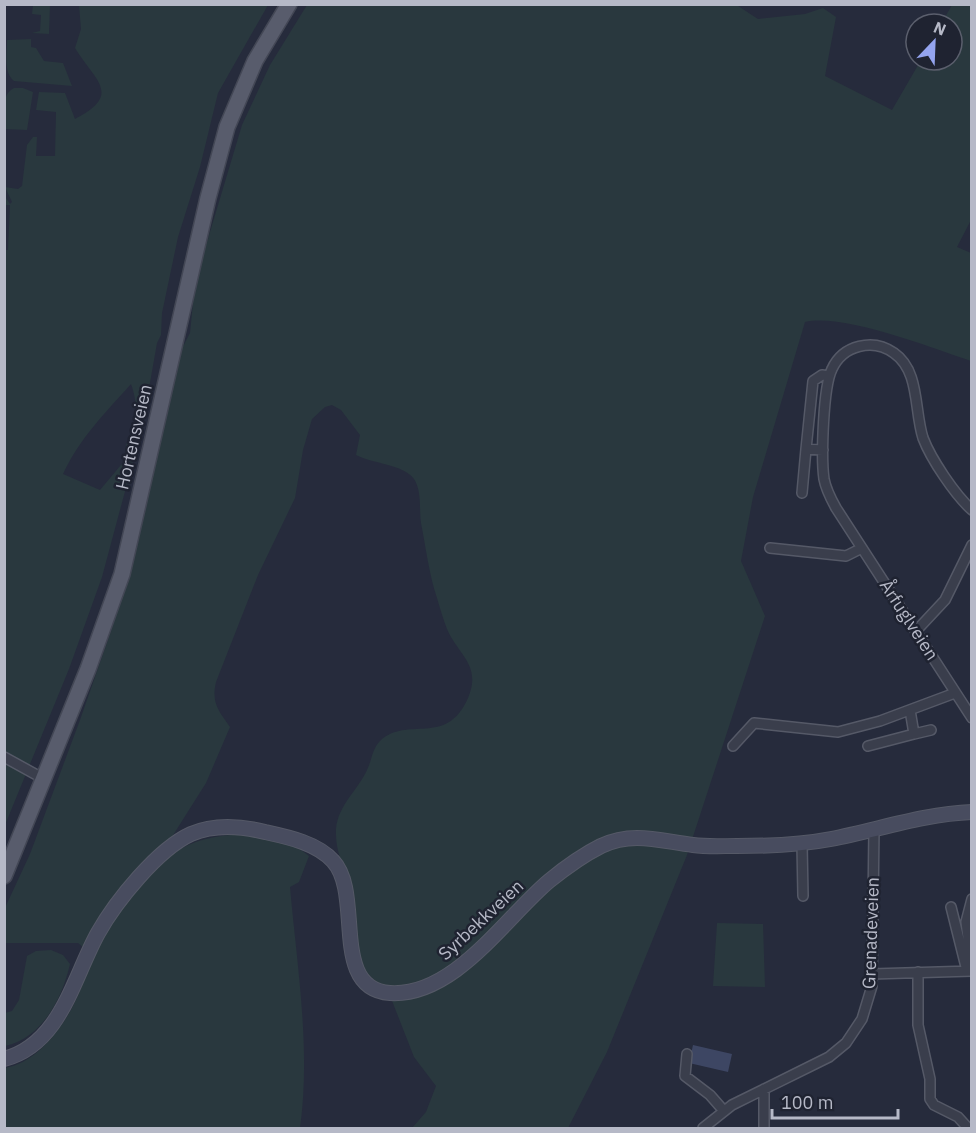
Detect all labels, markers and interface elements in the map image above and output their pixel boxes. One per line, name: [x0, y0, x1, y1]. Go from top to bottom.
north arrow: [904, 12, 964, 72]
text: N: [931, 17, 949, 40]
street label: Hortensveien: [110, 382, 157, 492]
street label: Årfuglveien: [875, 574, 945, 664]
street label: Syrbekkveien: [433, 874, 528, 965]
street label: Grenadeveien: [857, 877, 884, 989]
scale bar: [772, 1082, 898, 1120]
text: 100 m: [781, 1091, 833, 1114]

